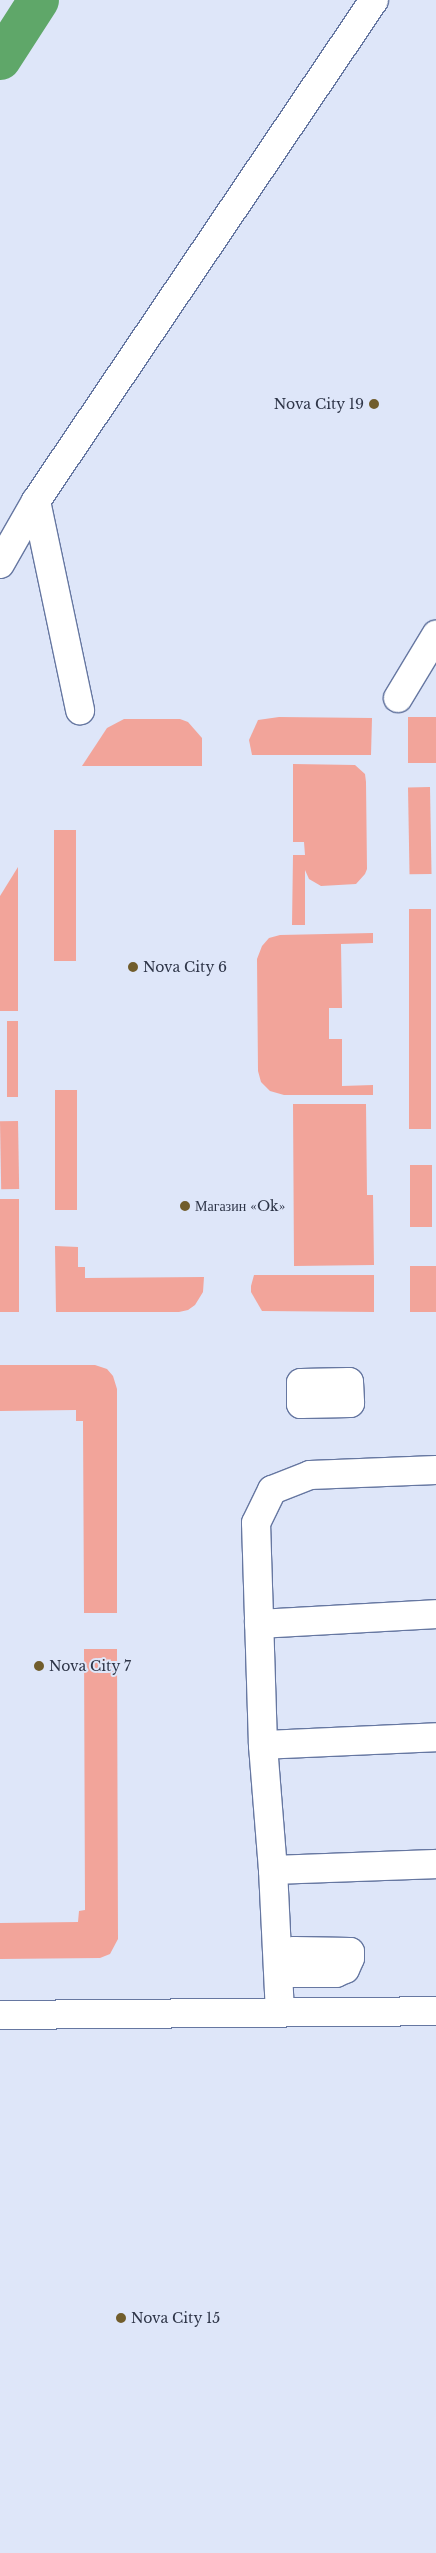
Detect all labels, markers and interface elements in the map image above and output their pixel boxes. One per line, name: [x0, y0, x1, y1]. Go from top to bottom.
place label: Nova City 19: [273, 396, 364, 412]
marker: Nova City 19: [368, 398, 380, 410]
place label: Nova City 6: [143, 959, 228, 975]
marker: Nova City 6: [127, 961, 139, 973]
place label: Магазин «Ok»: [195, 1198, 285, 1214]
marker: Магазин «Ok»: [179, 1200, 191, 1212]
place label: Nova City 7: [49, 1658, 132, 1674]
marker: Nova City 7: [33, 1660, 45, 1672]
place label: Nova City 15: [131, 2310, 221, 2326]
marker: Nova City 15: [115, 2312, 127, 2324]

